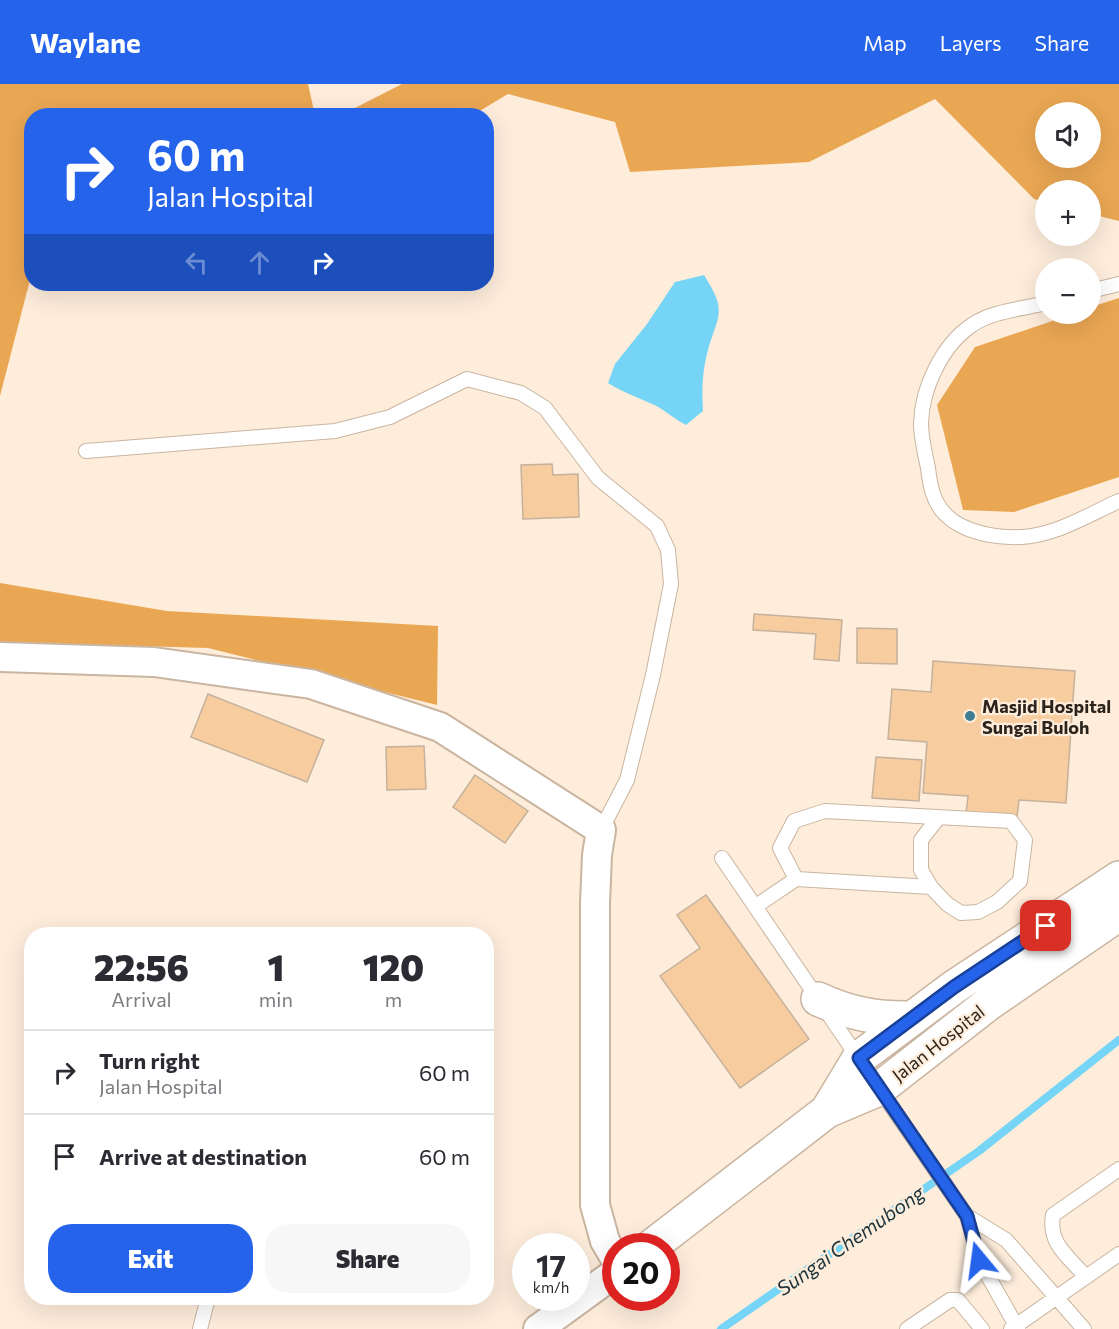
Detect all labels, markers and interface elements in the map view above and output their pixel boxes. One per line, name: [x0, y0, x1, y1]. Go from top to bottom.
text: Waylane: [30, 25, 141, 59]
text: Map: [863, 30, 907, 55]
text: Layers: [940, 30, 1002, 55]
text: Share: [1035, 30, 1089, 55]
map controls: [1035, 102, 1101, 324]
button: sound: [1035, 102, 1101, 168]
text: 60 m: [147, 128, 246, 180]
icon: right: [48, 132, 126, 210]
text: Jalan Hospital: [147, 180, 314, 213]
button: +: [1035, 180, 1101, 246]
icon: left: [180, 246, 213, 279]
icon: ahead: [243, 246, 276, 279]
icon: right: [306, 246, 339, 279]
button: −: [1035, 258, 1101, 324]
place label: Masjid Hospital Sungai Buloh: [982, 695, 1111, 738]
marker: Masjid Hospital Sungai Buloh: [963, 709, 977, 723]
pin: [1020, 900, 1071, 951]
icon: arrive: [1029, 909, 1062, 942]
text: 22:56: [94, 944, 189, 988]
text: 1: [267, 944, 284, 988]
text: 120: [363, 944, 424, 988]
text: Arrival: [111, 987, 172, 1011]
text: min: [259, 987, 293, 1011]
text: m: [385, 987, 402, 1011]
street label: Jalan Hospital: [887, 1000, 989, 1086]
text: Turn right: [99, 1047, 200, 1074]
icon: right: [48, 1056, 81, 1089]
text: 60 m: [419, 1059, 470, 1086]
text: Jalan Hospital: [99, 1074, 223, 1098]
icon: arrive: [48, 1140, 81, 1173]
text: Arrive at destination: [99, 1143, 307, 1170]
text: 60 m: [419, 1143, 470, 1170]
water label: Sungai Chemubong: [771, 1179, 929, 1300]
button: Exit: [48, 1224, 253, 1293]
button: Share: [265, 1224, 470, 1293]
position arrow: [947, 1228, 1011, 1292]
speed limit sign: 20: [602, 1233, 680, 1311]
text: 17: [536, 1246, 566, 1283]
text: km/h: [533, 1278, 569, 1296]

